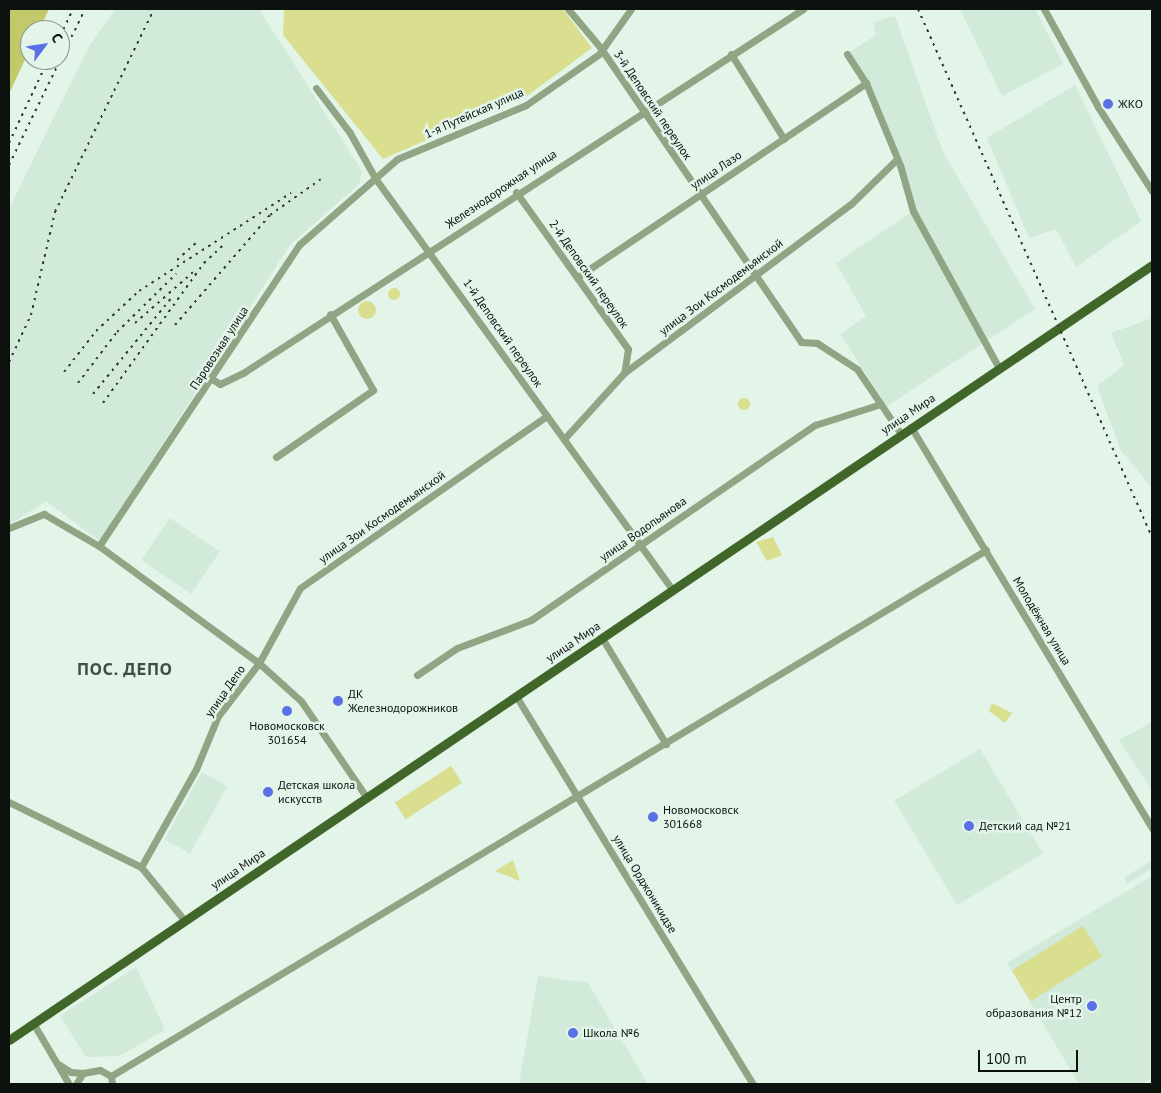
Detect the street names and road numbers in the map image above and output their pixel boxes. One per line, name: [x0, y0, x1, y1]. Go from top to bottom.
street label: 3-й Деповский переулок: [611, 47, 695, 163]
street label: 1-я Путейская улица: [422, 85, 526, 141]
street label: Железнодорожная улица: [443, 146, 559, 232]
street label: улица Лазо: [688, 148, 744, 192]
street label: 2-й Деповский переулок: [546, 217, 632, 331]
street label: улица Зои Космодемьянской: [656, 236, 786, 338]
street label: 1-й Деповский переулок: [460, 276, 546, 390]
street label: Паровозная улица: [187, 304, 251, 392]
street label: улица Мира: [878, 391, 938, 437]
street label: улица Зои Космодемьянской: [316, 468, 448, 566]
street label: улица Водопьянова: [597, 494, 689, 564]
street label: Молодёжная улица: [1010, 574, 1074, 668]
street label: улица Мира: [543, 619, 603, 665]
street label: улица Депо: [202, 662, 248, 720]
street label: улица Орджоникидзе: [610, 832, 680, 936]
street label: улица Мира: [208, 846, 268, 892]

